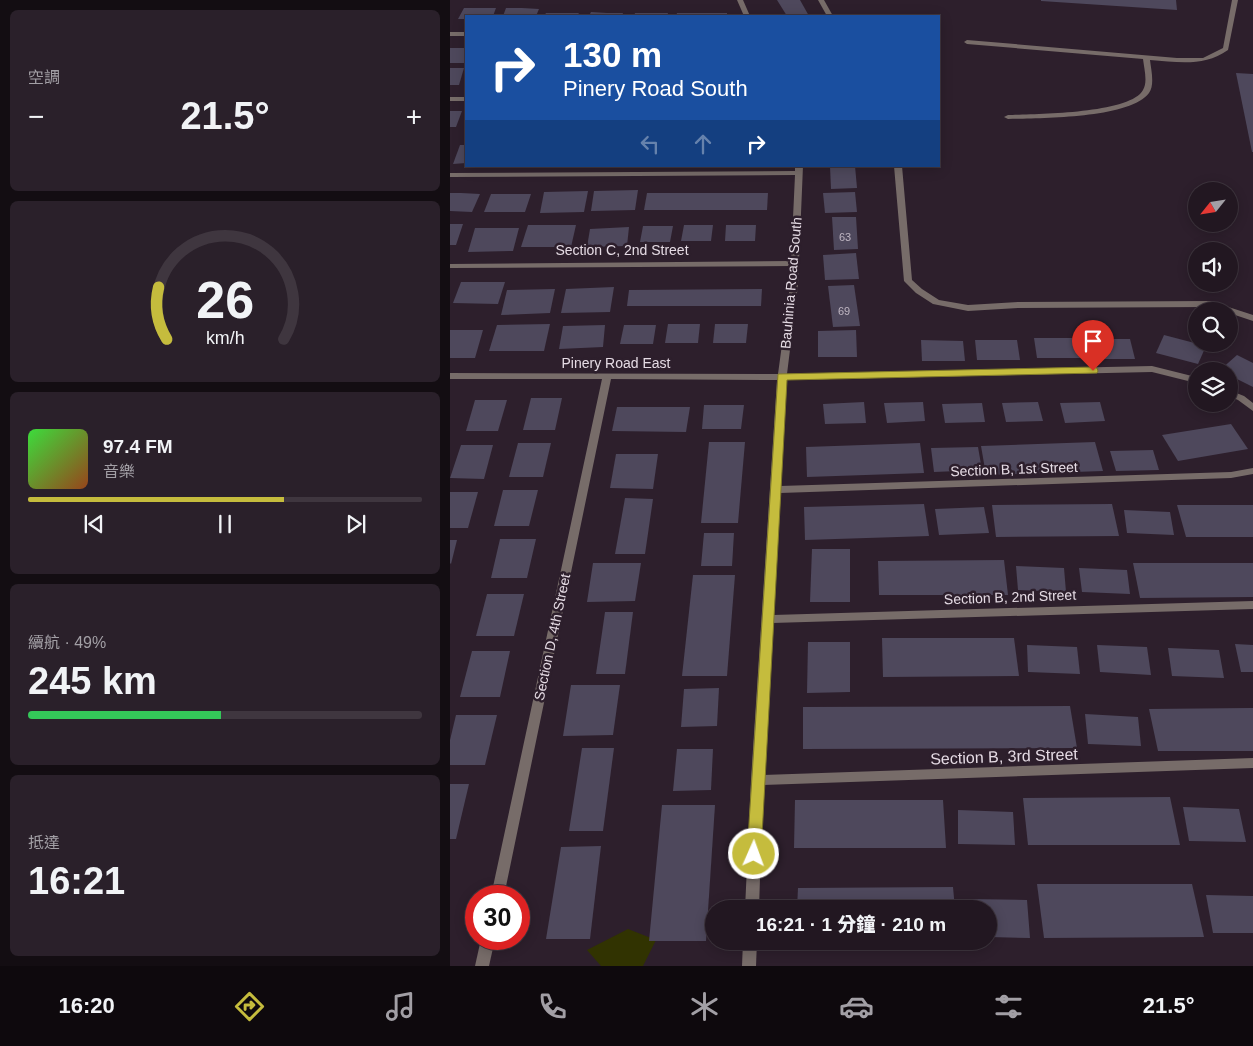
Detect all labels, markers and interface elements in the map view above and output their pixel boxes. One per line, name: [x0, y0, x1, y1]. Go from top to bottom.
icon: right: [480, 35, 545, 100]
text: 130 m: [563, 35, 662, 74]
text: 空調: [28, 69, 60, 86]
text: Pinery Road South: [563, 76, 748, 101]
text: 21.5°: [180, 95, 270, 137]
text: −: [28, 101, 44, 132]
text: +: [406, 101, 422, 132]
icon: left: [636, 130, 664, 158]
icon: ahead: [689, 130, 717, 158]
icon: right: [742, 130, 770, 158]
north arrow: [1188, 182, 1238, 232]
map controls: [1188, 182, 1238, 412]
street label: Bauhinia Road South: [777, 216, 805, 350]
house number: 63: [839, 231, 851, 243]
street label: Section C, 2nd Street: [555, 242, 689, 258]
button: sound: [1188, 242, 1238, 292]
text: 26: [196, 271, 254, 329]
button: search: [1188, 302, 1238, 352]
house number: 69: [838, 305, 850, 317]
pin: [1072, 320, 1114, 371]
icon: arrive: [1079, 327, 1107, 355]
text: km/h: [206, 328, 244, 348]
street label: Pinery Road East: [562, 355, 671, 371]
button: layers: [1188, 362, 1238, 412]
text: 97.4 FM: [103, 436, 173, 457]
street label: Section B, 1st Street: [950, 459, 1078, 479]
text: 音樂: [103, 463, 135, 480]
icon: previous: [80, 510, 108, 538]
icon: pause: [211, 510, 239, 538]
icon: next: [342, 510, 370, 538]
street label: Section D, 4th Street: [531, 572, 573, 702]
street label: Section B, 2nd Street: [944, 587, 1076, 607]
text: 續航 · 49%: [28, 634, 106, 651]
text: 245 km: [28, 660, 157, 702]
street label: Section B, 3rd Street: [930, 745, 1079, 768]
position arrow: [727, 827, 779, 879]
text: 抵達: [28, 834, 60, 851]
text: 16:21: [28, 860, 125, 902]
speed limit sign: 30: [465, 885, 530, 950]
text: 16:21 · 1 分鐘 · 210 m: [756, 914, 946, 935]
icon: directions: [232, 989, 267, 1024]
icon: music: [383, 989, 418, 1024]
icon: phone: [535, 989, 570, 1024]
icon: climate: [687, 989, 722, 1024]
icon: car: [839, 989, 874, 1024]
icon: filters: [991, 989, 1026, 1024]
text: 16:20: [58, 993, 115, 1018]
text: 21.5°: [1143, 993, 1194, 1018]

